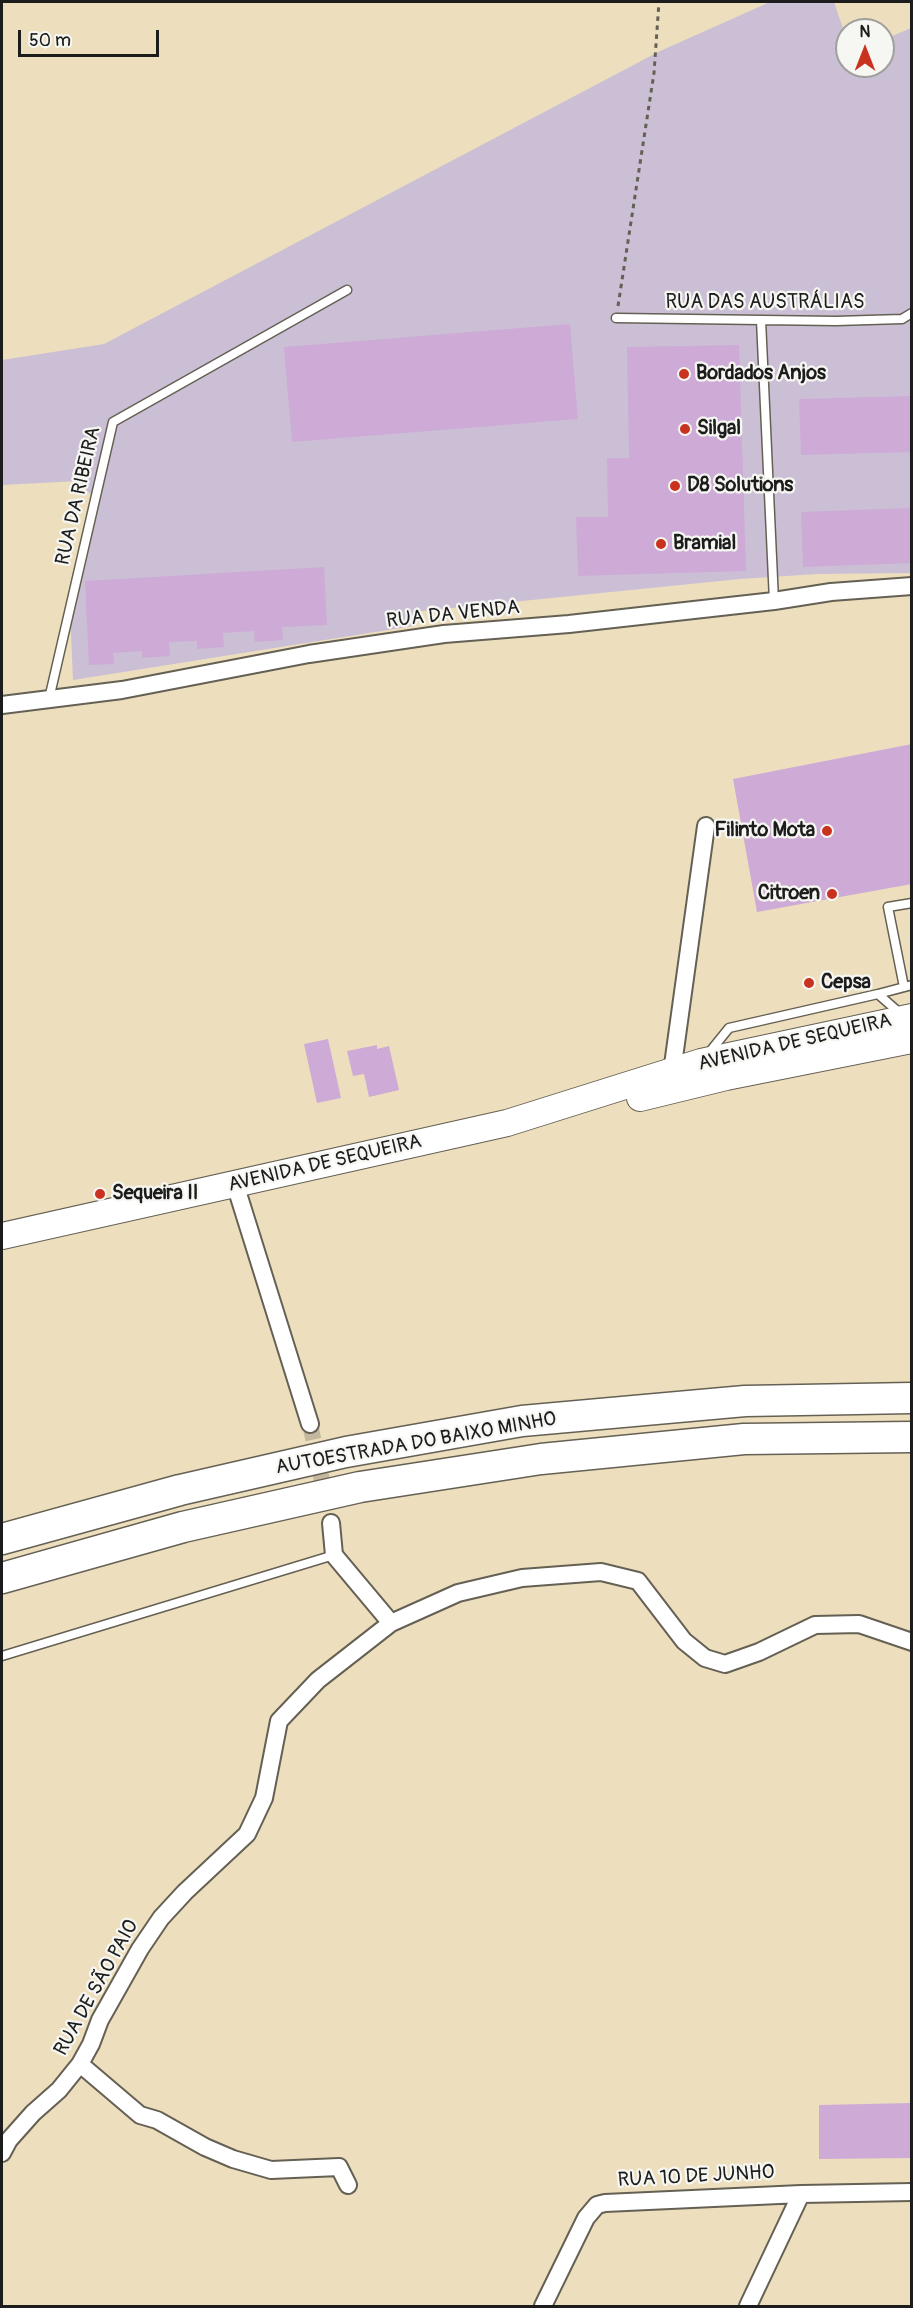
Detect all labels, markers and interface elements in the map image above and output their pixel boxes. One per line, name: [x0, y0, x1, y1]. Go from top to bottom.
scale bar: [21, 18, 162, 56]
north arrow: [835, 18, 895, 78]
text: N: [860, 22, 870, 42]
text: 50 m: [29, 29, 71, 52]
street label: RUA DAS AUSTRÁLIAS: [665, 291, 865, 315]
place label: Bordados Anjos: [696, 362, 826, 386]
marker: Bordados Anjos: [677, 367, 691, 381]
place label: Silgal: [697, 417, 741, 441]
marker: Silgal: [678, 422, 692, 436]
street label: RUA DA RIBEIRA: [51, 425, 107, 567]
place label: D8 Solutions: [687, 474, 793, 498]
marker: D8 Solutions: [668, 479, 682, 493]
place label: Bramial: [673, 532, 736, 556]
marker: Bramial: [654, 537, 668, 551]
street label: RUA DA VENDA: [385, 596, 521, 634]
place label: Filinto Mota: [715, 819, 815, 843]
marker: Filinto Mota: [820, 824, 834, 838]
place label: Citroen: [758, 882, 820, 906]
marker: Citroen: [825, 887, 839, 901]
place label: Cepsa: [821, 971, 871, 995]
marker: Cepsa: [802, 976, 816, 990]
street label: AVENIDA DE SEQUEIRA: [696, 1009, 894, 1077]
street label: AVENIDA DE SEQUEIRA: [226, 1130, 424, 1198]
place label: Sequeira II: [112, 1182, 198, 1206]
marker: Sequeira II: [93, 1187, 107, 1201]
street label: AUTOESTRADA DO BAIXO MINHO: [274, 1407, 558, 1481]
street label: RUA DE SÃO PAIO: [50, 1916, 144, 2060]
street label: RUA 10 DE JUNHO: [617, 2161, 775, 2193]

